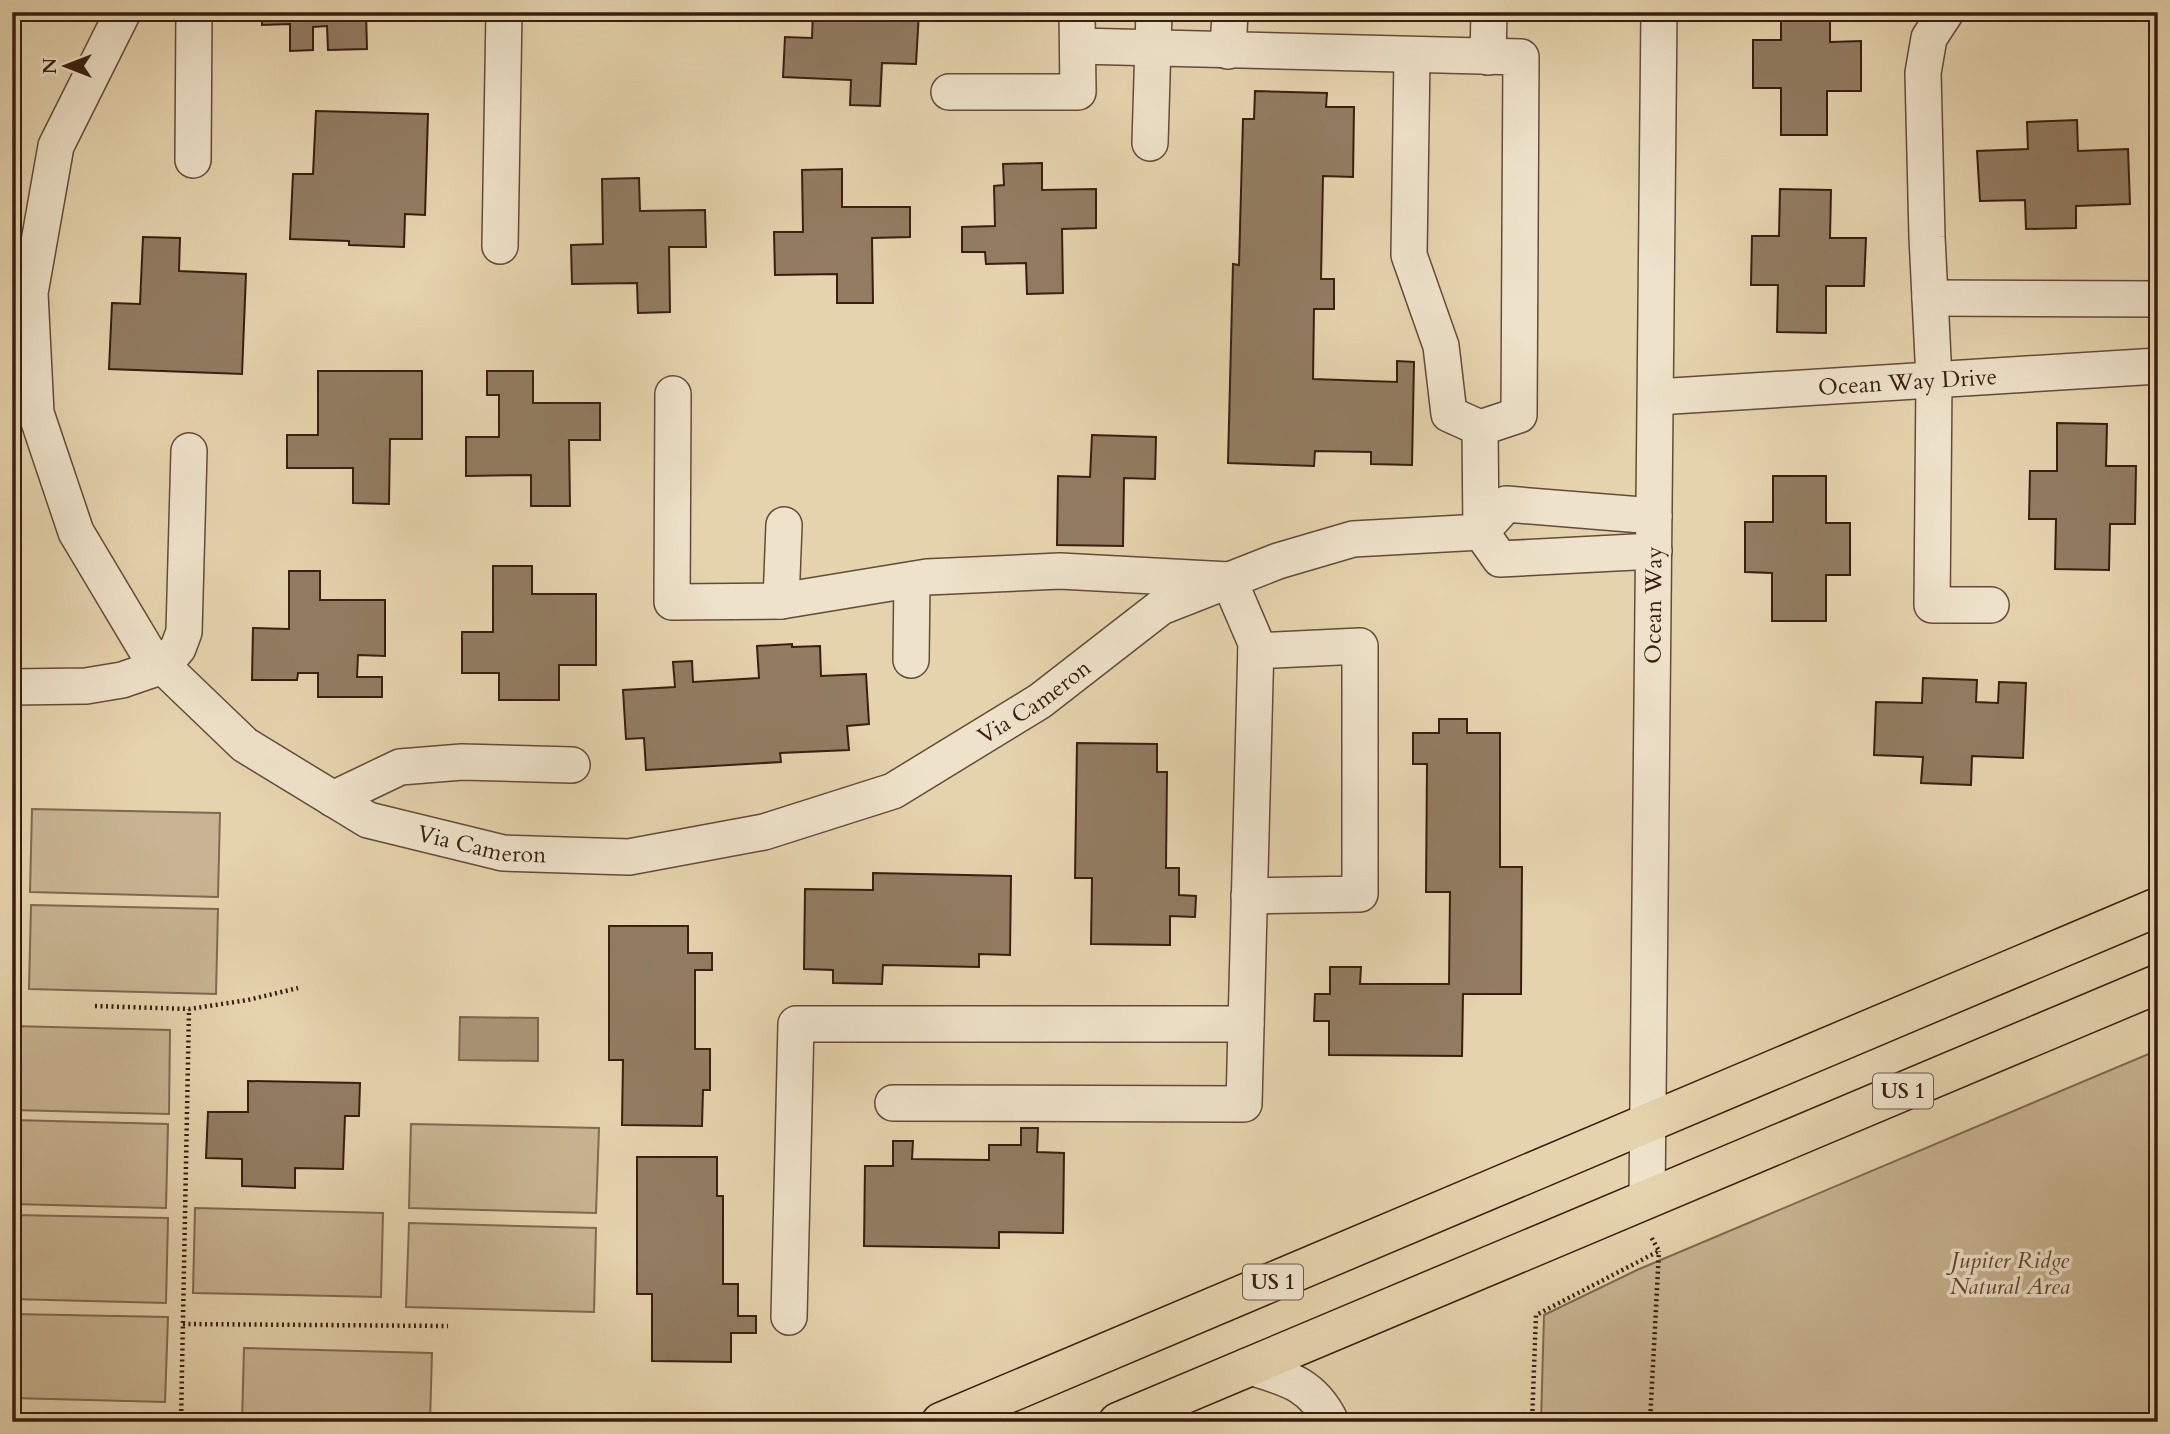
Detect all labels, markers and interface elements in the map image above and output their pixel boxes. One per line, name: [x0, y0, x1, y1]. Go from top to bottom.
north arrow: [32, 32, 102, 102]
text: N: [37, 57, 63, 74]
street label: Ocean Way Drive: [1817, 360, 1998, 402]
street label: Ocean Way: [1637, 546, 1669, 664]
street label: Via Cameron: [972, 652, 1097, 751]
street label: Via Cameron: [414, 817, 547, 870]
road number: US 1: [1873, 1074, 1933, 1108]
park label: Jupiter Ridge Natural Area: [1946, 1245, 2070, 1302]
road number: US 1: [1243, 1264, 1303, 1300]

